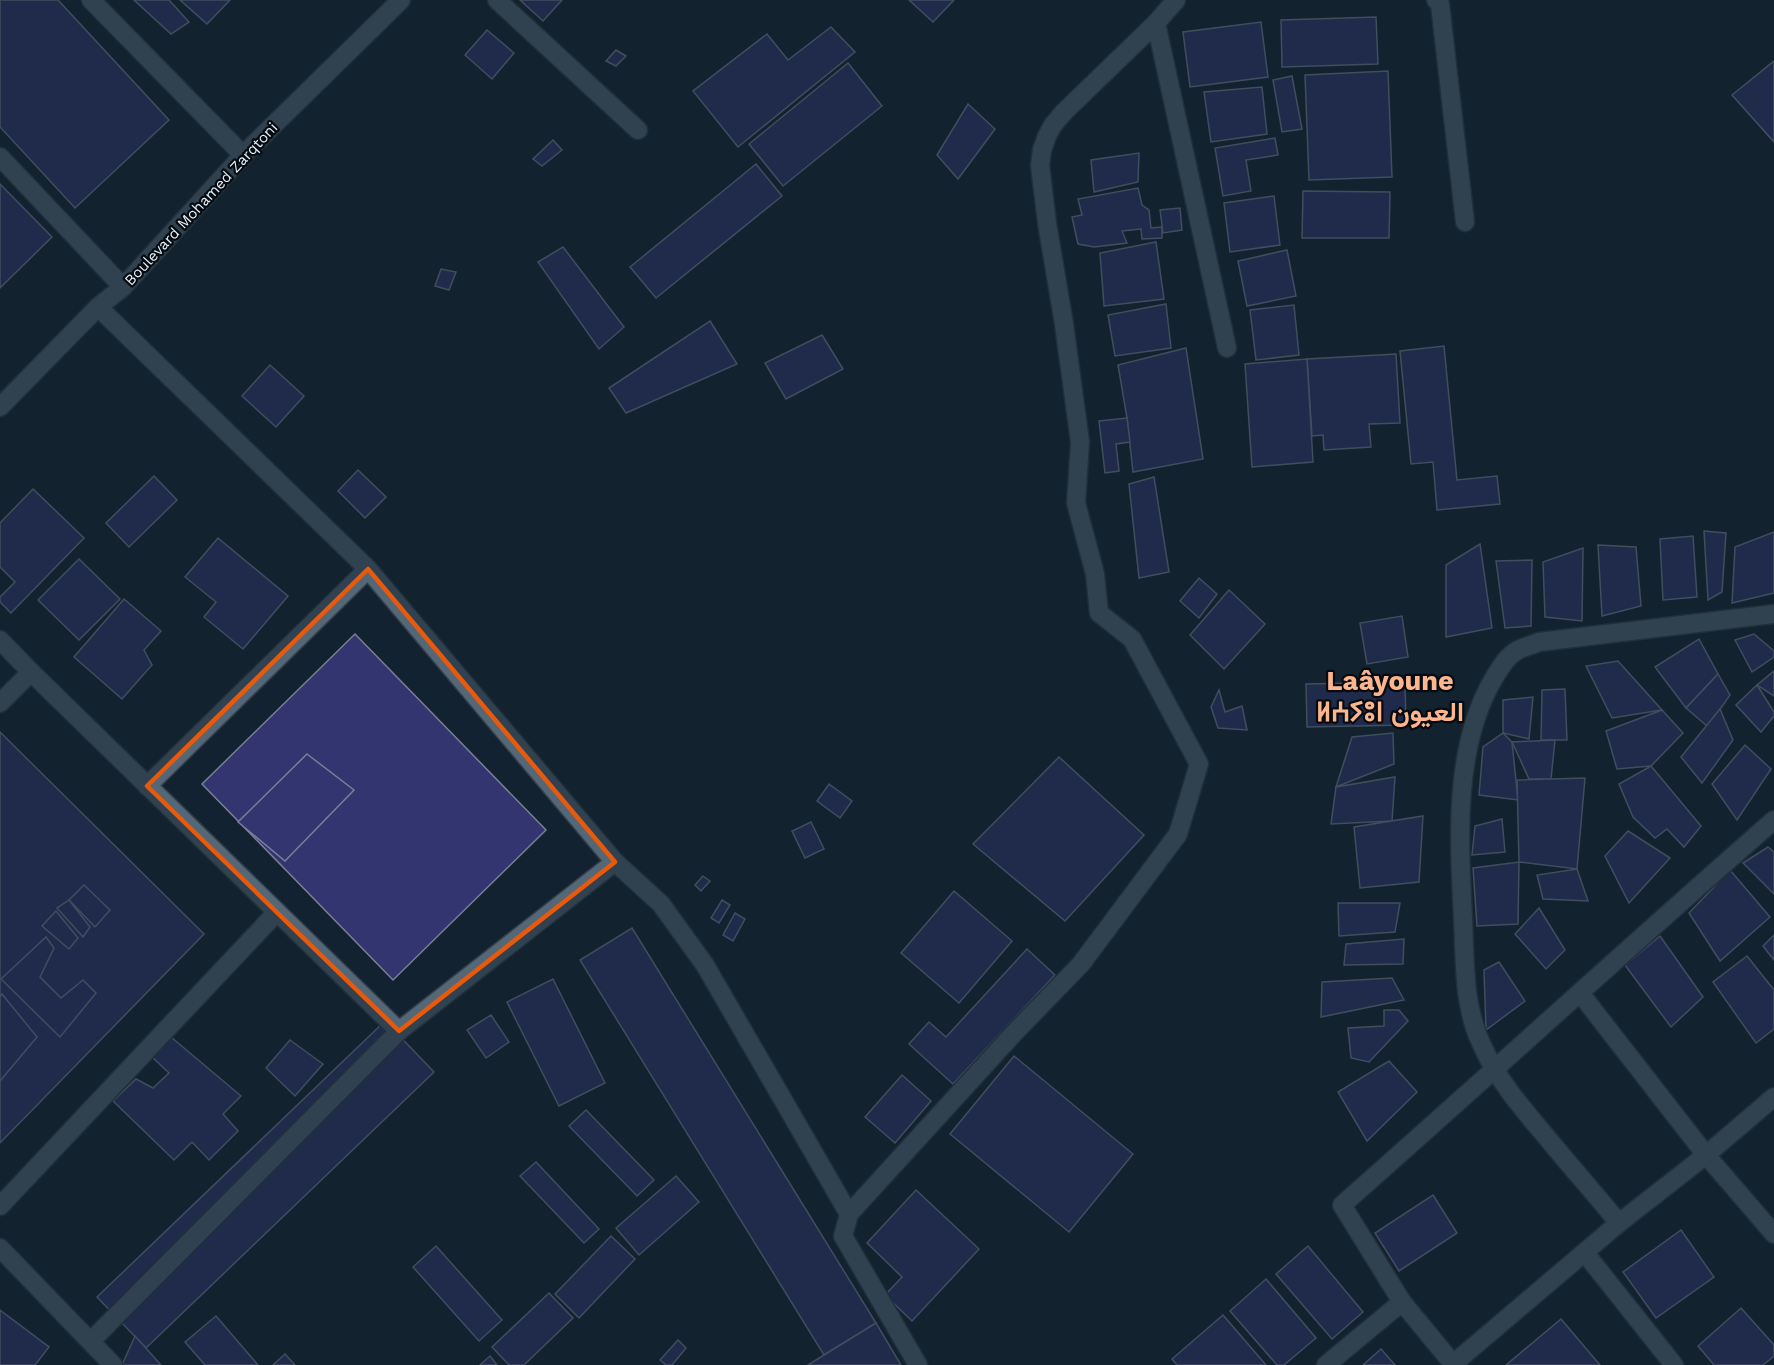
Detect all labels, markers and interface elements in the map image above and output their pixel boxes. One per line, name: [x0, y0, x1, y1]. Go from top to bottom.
street label: Boulevard Mohamed Zarqtoni: [121, 119, 281, 289]
district label: Laâyoune ⵍⵄⵢⵓⵏ العيون: [1316, 665, 1464, 729]

